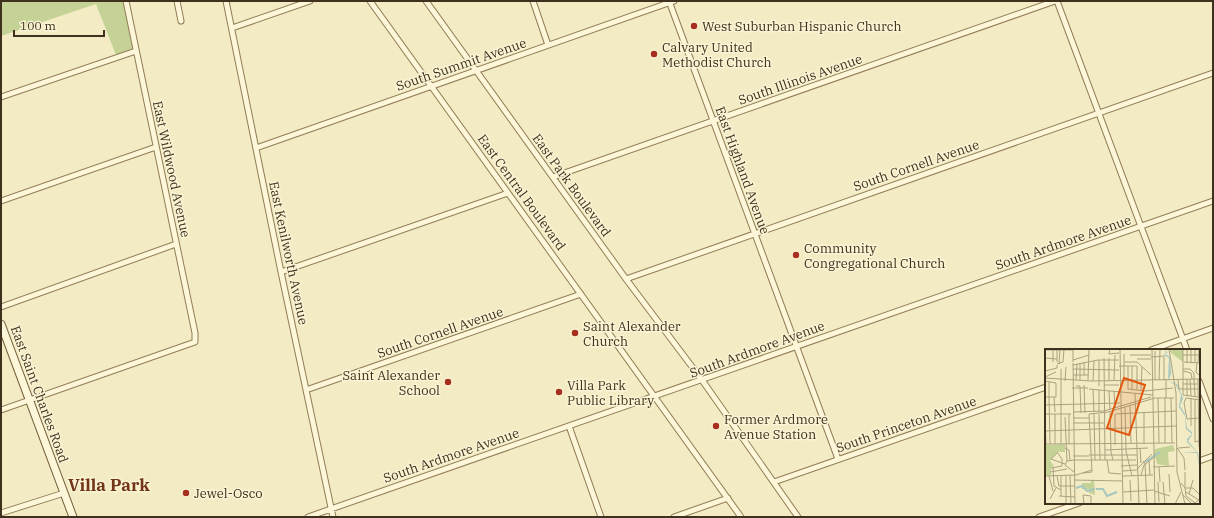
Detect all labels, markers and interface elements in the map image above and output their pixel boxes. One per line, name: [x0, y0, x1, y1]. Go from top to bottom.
scale bar: [14, 12, 104, 38]
text: 100 m: [20, 18, 56, 33]
place label: West Suburban Hispanic Church: [702, 18, 902, 35]
marker: West Suburban Hispanic Church: [689, 21, 699, 31]
street label: South Summit Avenue: [394, 34, 529, 95]
place label: Calvary United Methodist Church: [662, 39, 772, 71]
marker: Calvary United Methodist Church: [649, 49, 659, 59]
street label: South Illinois Avenue: [736, 50, 864, 109]
street label: East Wildwood Avenue: [149, 99, 194, 239]
street label: East Highland Avenue: [712, 104, 774, 236]
street label: East Park Boulevard: [529, 130, 615, 240]
street label: East Central Boulevard: [474, 131, 570, 254]
street label: South Cornell Avenue: [851, 136, 981, 195]
street label: East Kenilworth Avenue: [265, 180, 312, 326]
street label: South Ardmore Avenue: [993, 211, 1133, 274]
place label: Community Congregational Church: [804, 240, 945, 272]
marker: Community Congregational Church: [791, 250, 801, 260]
street label: South Cornell Avenue: [375, 303, 505, 362]
street label: South Ardmore Avenue: [687, 317, 827, 382]
place label: Saint Alexander Church: [583, 318, 681, 350]
street label: East Saint Charles Road: [7, 323, 72, 465]
marker: Saint Alexander Church: [570, 328, 580, 338]
inset map: [1045, 349, 1200, 504]
place label: Saint Alexander School: [342, 367, 440, 399]
marker: Saint Alexander School: [443, 377, 453, 387]
place label: Villa Park Public Library: [567, 377, 654, 409]
marker: Villa Park Public Library: [554, 387, 564, 397]
street label: South Princeton Avenue: [834, 392, 979, 457]
place label: Former Ardmore Avenue Station: [724, 411, 828, 443]
marker: Former Ardmore Avenue Station: [711, 421, 721, 431]
street label: South Ardmore Avenue: [381, 424, 521, 487]
district label: Villa Park: [68, 474, 150, 496]
place label: Jewel-Osco: [194, 485, 263, 502]
marker: Jewel-Osco: [181, 488, 191, 498]

